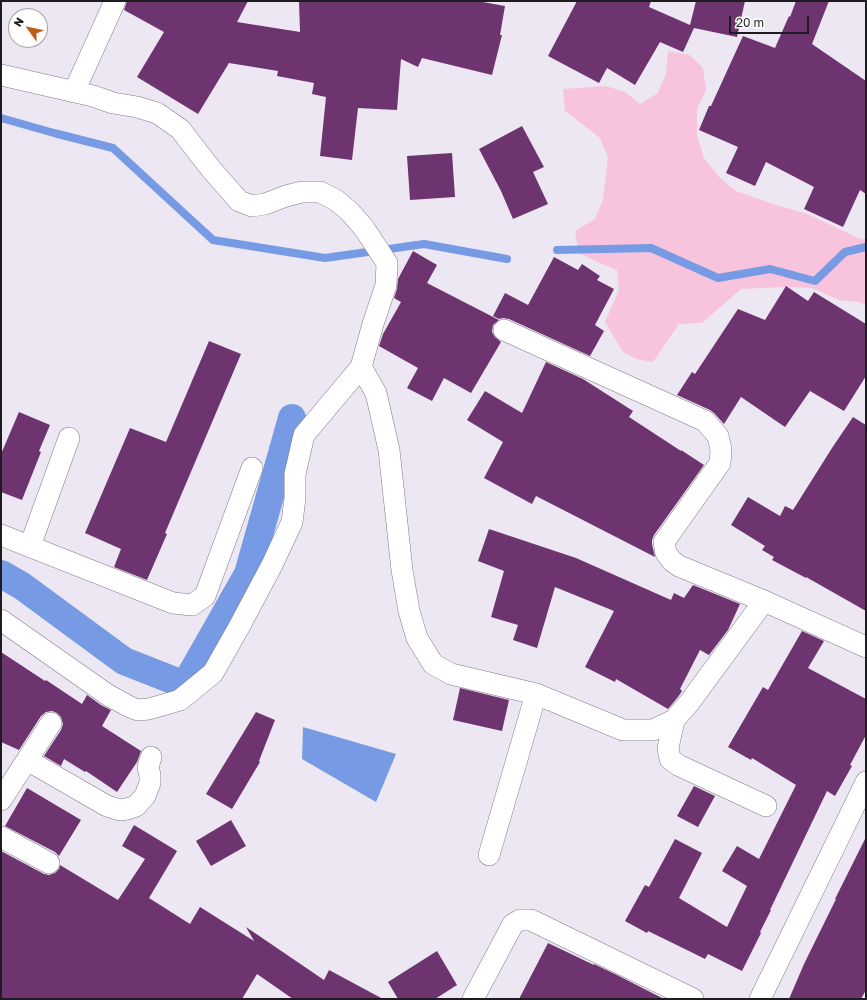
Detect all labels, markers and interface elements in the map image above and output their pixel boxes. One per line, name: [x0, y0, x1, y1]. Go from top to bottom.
north arrow: [8, 8, 48, 48]
scale bar: [731, 8, 811, 34]
text: N: [11, 15, 26, 29]
text: 20 m: [736, 15, 764, 30]

